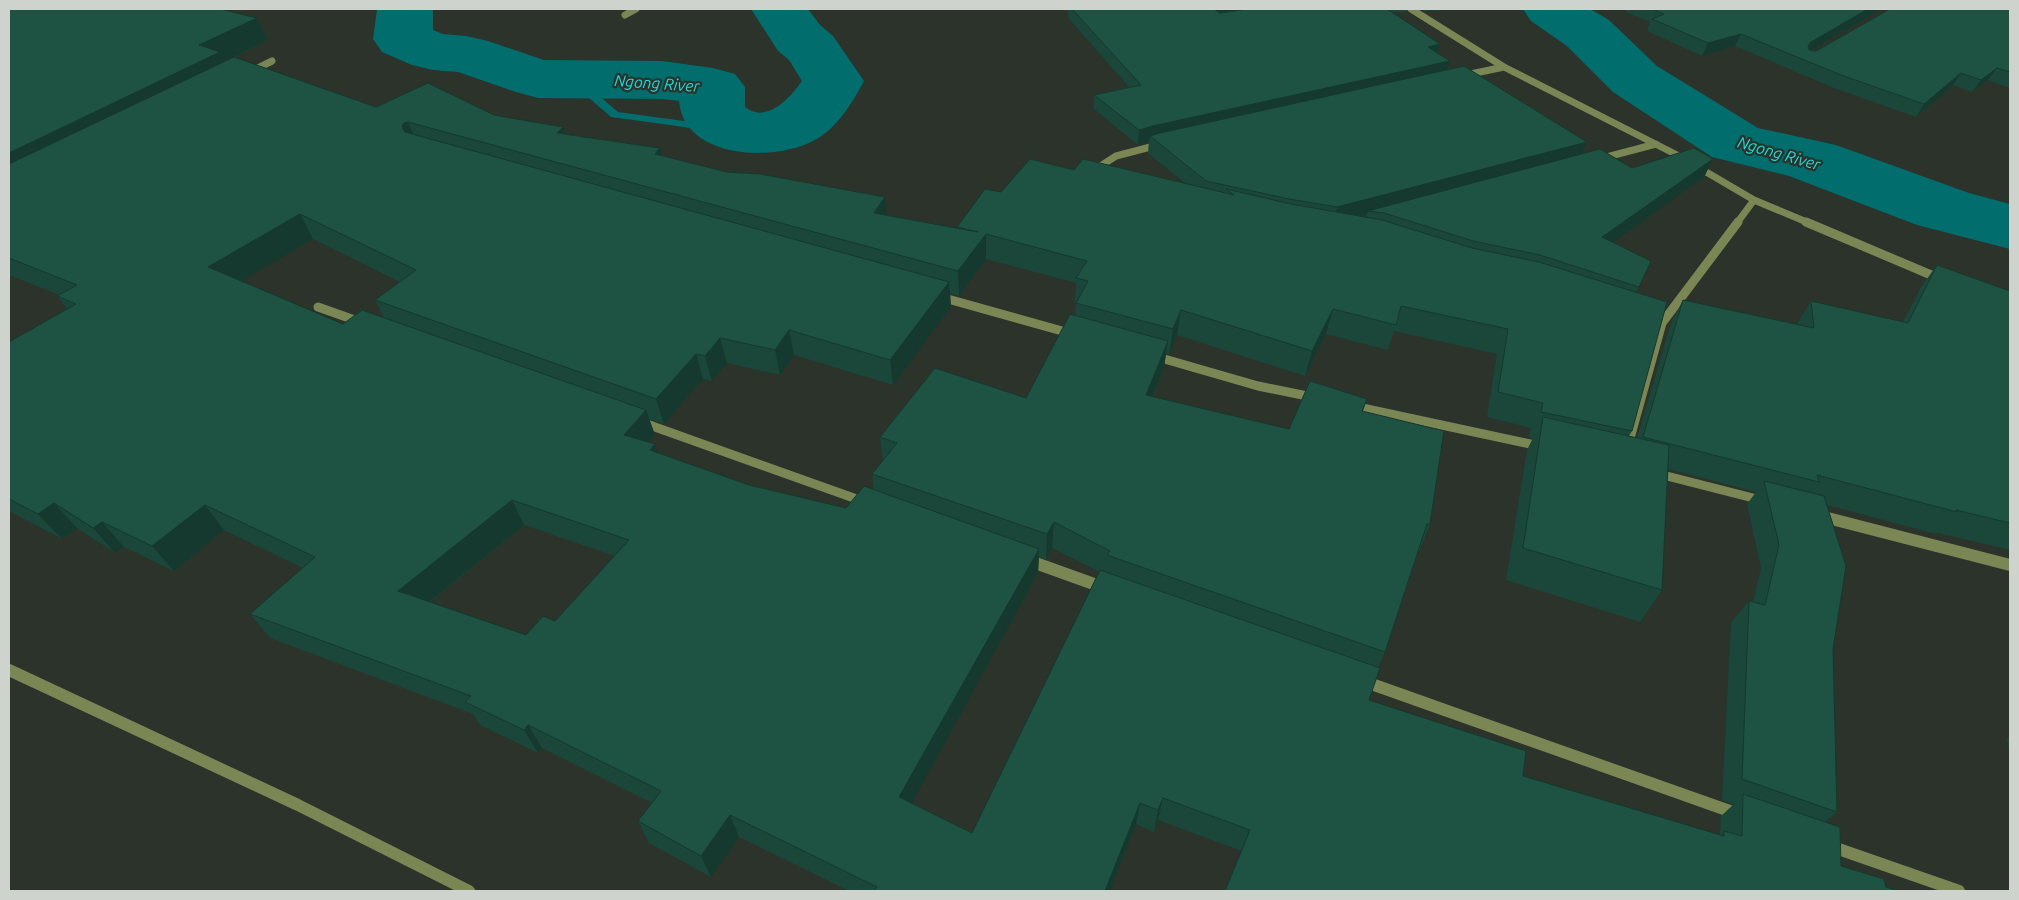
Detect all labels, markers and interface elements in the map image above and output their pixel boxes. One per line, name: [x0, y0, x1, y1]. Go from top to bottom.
water label: Ngong River: [614, 71, 701, 95]
water label: Ngong River: [1736, 133, 1823, 174]

